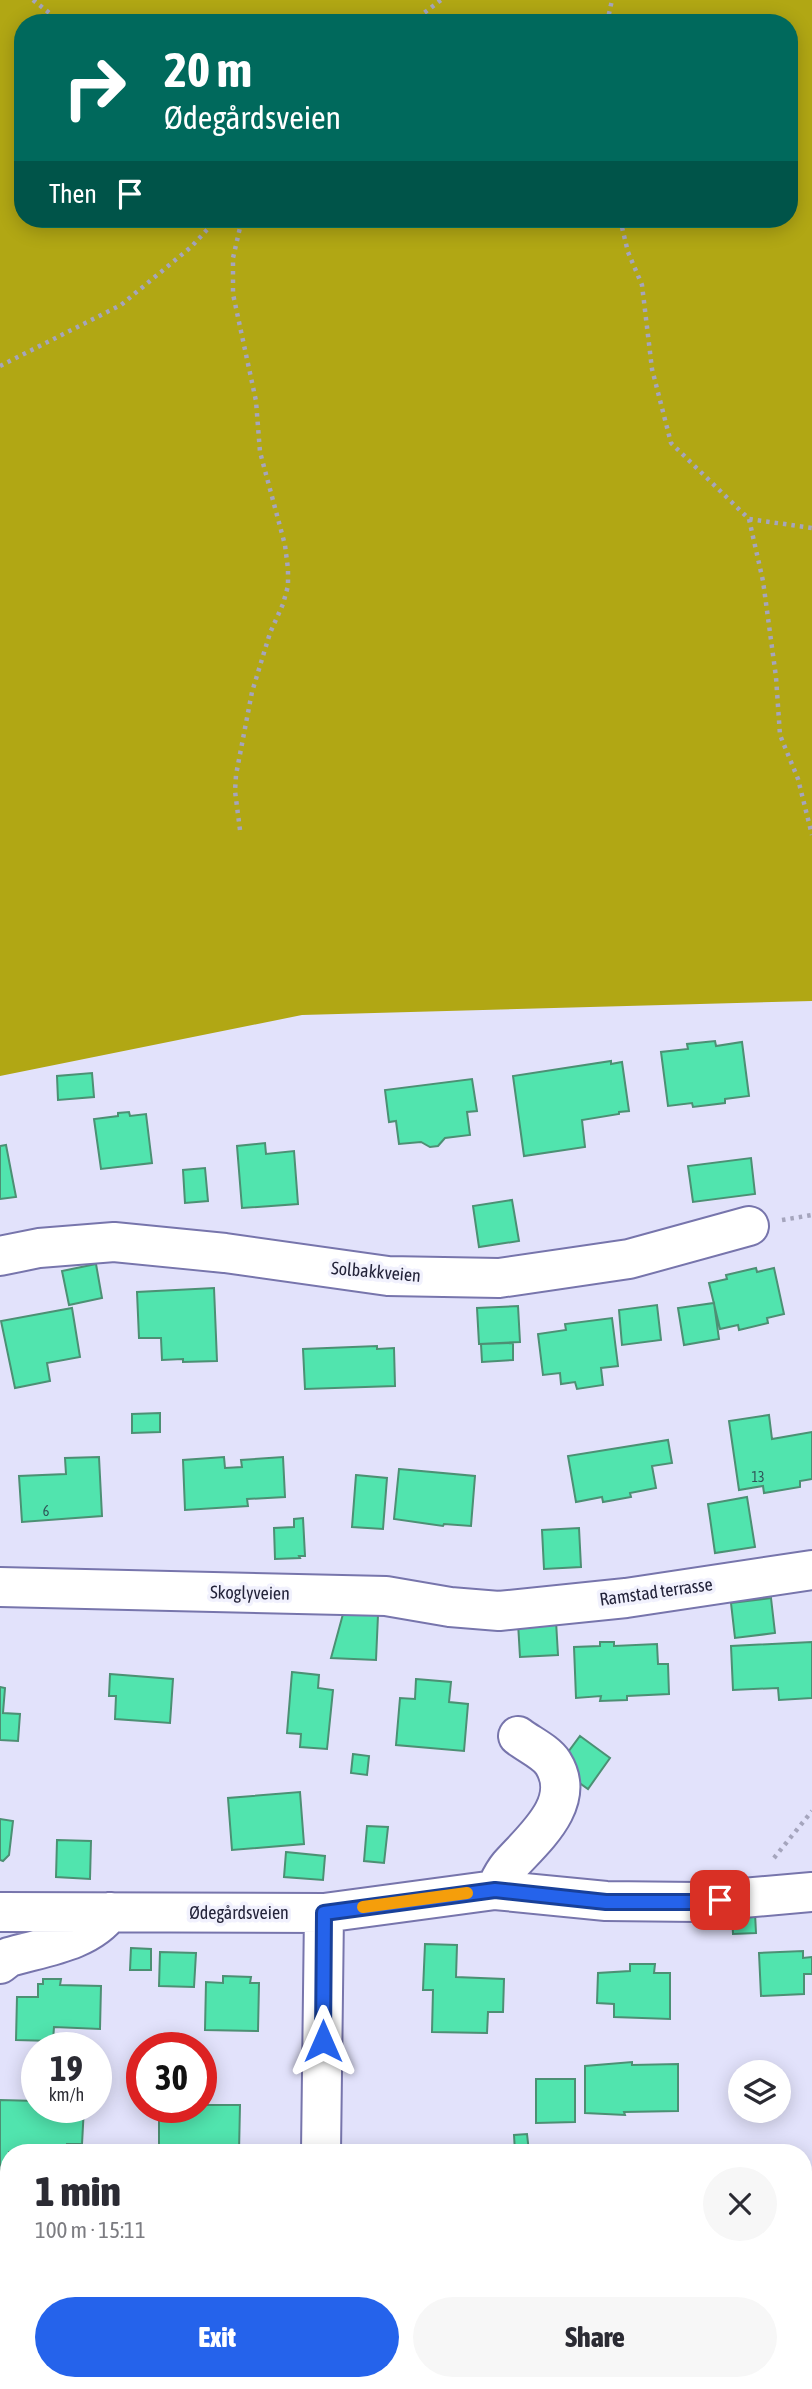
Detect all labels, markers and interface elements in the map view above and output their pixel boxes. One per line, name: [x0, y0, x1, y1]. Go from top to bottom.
text: 20 m: [164, 41, 252, 97]
icon: right: [49, 42, 140, 133]
text: Ødegårdsveien: [164, 99, 341, 136]
icon: arrive: [111, 175, 149, 213]
text: Then: [49, 179, 97, 209]
street label: Solbakkveien: [330, 1257, 422, 1286]
house number: 13: [751, 1469, 765, 1485]
house number: 6: [43, 1503, 50, 1519]
street label: Ramstad terrasse: [598, 1573, 714, 1610]
street label: Skoglyveien: [210, 1581, 290, 1604]
pin: [690, 1870, 750, 1930]
icon: arrive: [701, 1881, 739, 1919]
street label: Ødegårdsveien: [189, 1902, 289, 1923]
position arrow: [286, 2004, 360, 2078]
speed limit sign: 30: [126, 2032, 217, 2123]
text: 19: [50, 2048, 83, 2088]
map controls: [728, 2060, 791, 2123]
button: layers: [728, 2060, 791, 2123]
text: km/h: [49, 2084, 84, 2105]
text: 1 min: [35, 2167, 121, 2215]
button: close: [703, 2167, 777, 2241]
text: 100 m · 15:11: [35, 2217, 146, 2243]
button: Exit: [35, 2297, 399, 2377]
button: Share: [413, 2297, 777, 2377]

